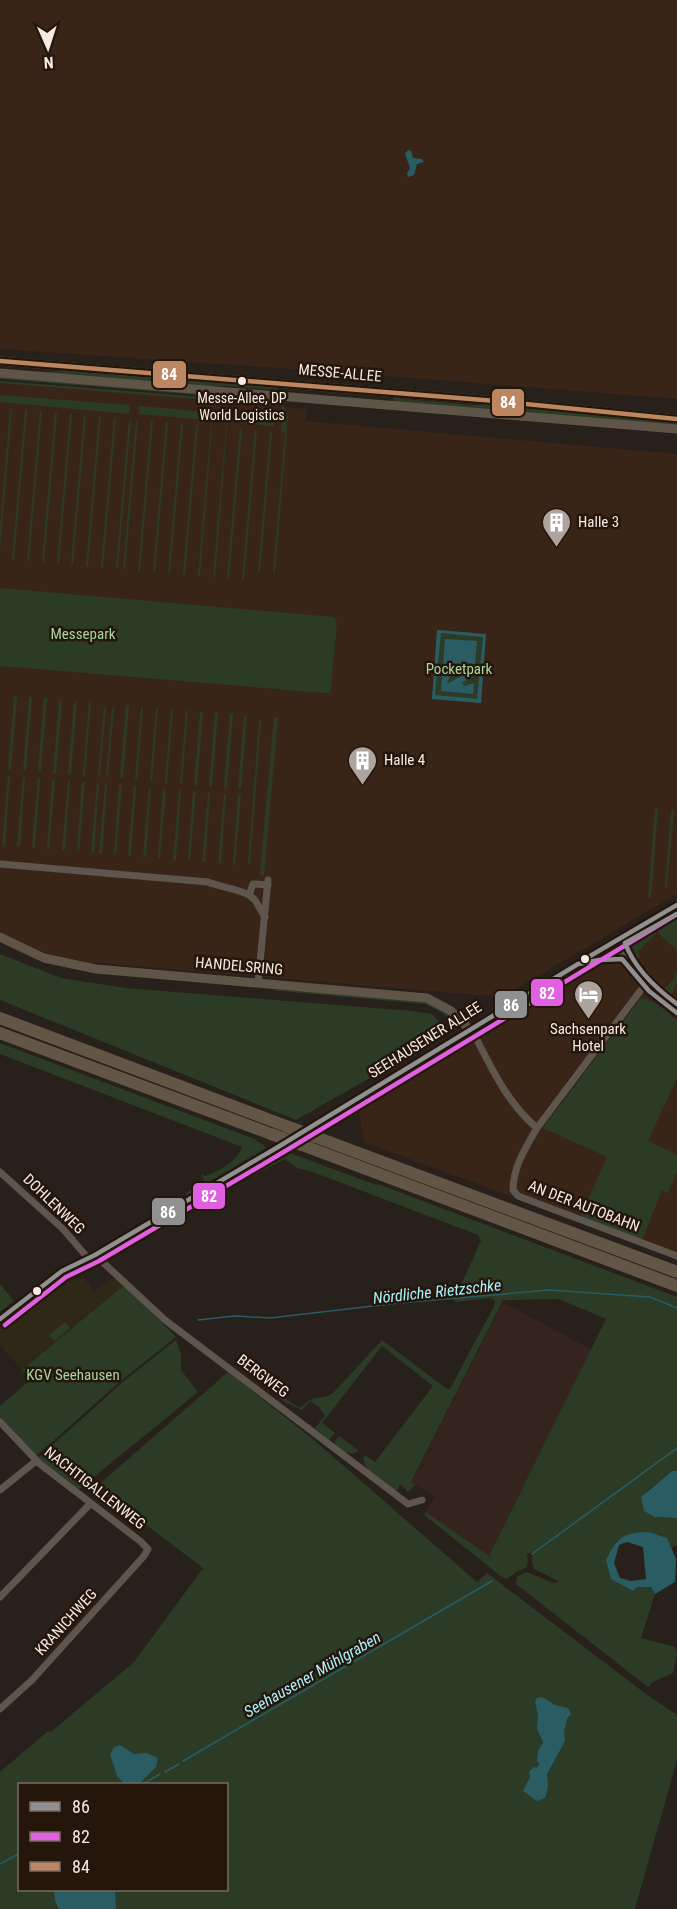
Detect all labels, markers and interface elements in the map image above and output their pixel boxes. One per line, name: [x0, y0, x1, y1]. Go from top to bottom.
north arrow: [18, 18, 78, 78]
text: N: [43, 53, 54, 72]
line badge: 84: [152, 360, 187, 389]
street label: MESSE-ALLEE: [298, 360, 382, 386]
text: 84: [161, 365, 177, 384]
marker: Messe-Allee, DP World Logistics: [236, 375, 248, 387]
line badge: 84: [491, 388, 525, 417]
place label: Messe-Allee, DP World Logistics: [197, 390, 287, 423]
text: 84: [500, 393, 516, 412]
building icon: Halle 3: [541, 506, 573, 548]
place label: Halle 3: [578, 513, 619, 531]
park label: Messepark: [51, 625, 116, 643]
park label: Pocketpark: [426, 660, 493, 678]
building icon: Halle 4: [347, 744, 379, 786]
place label: Halle 4: [384, 751, 425, 769]
street label: HANDELSRING: [194, 953, 284, 979]
unlabelled marker: [579, 953, 591, 965]
line badge: 82: [530, 978, 564, 1007]
hotel icon: Sachsenpark Hotel: [572, 978, 604, 1020]
text: 82: [539, 984, 555, 1003]
line badge: 86: [494, 990, 528, 1019]
text: 86: [503, 996, 519, 1015]
street label: SEEHAUSENER ALLEE: [365, 998, 485, 1082]
place label: Sachsenpark Hotel: [550, 1020, 626, 1055]
street label: DOHLENWEG: [20, 1170, 88, 1238]
street label: AN DER AUTOBAHN: [526, 1176, 642, 1236]
line badge: 82: [192, 1182, 226, 1210]
text: 82: [201, 1187, 217, 1206]
line badge: 86: [151, 1197, 186, 1226]
text: 86: [160, 1203, 176, 1222]
water label: Nördliche Rietzschke: [372, 1275, 502, 1308]
unlabelled marker: [31, 1285, 43, 1297]
street label: BERGWEG: [234, 1351, 292, 1401]
park label: KGV Seehausen: [26, 1366, 120, 1384]
street label: NACHTIGALLENWEG: [41, 1443, 149, 1533]
street label: KRANICHWEG: [31, 1585, 101, 1659]
water label: Seehausener Mühlgraben: [240, 1628, 384, 1721]
legend: [18, 1783, 228, 1891]
text: 86: [72, 1796, 90, 1817]
text: 82: [72, 1826, 90, 1847]
text: 84: [72, 1856, 90, 1877]

